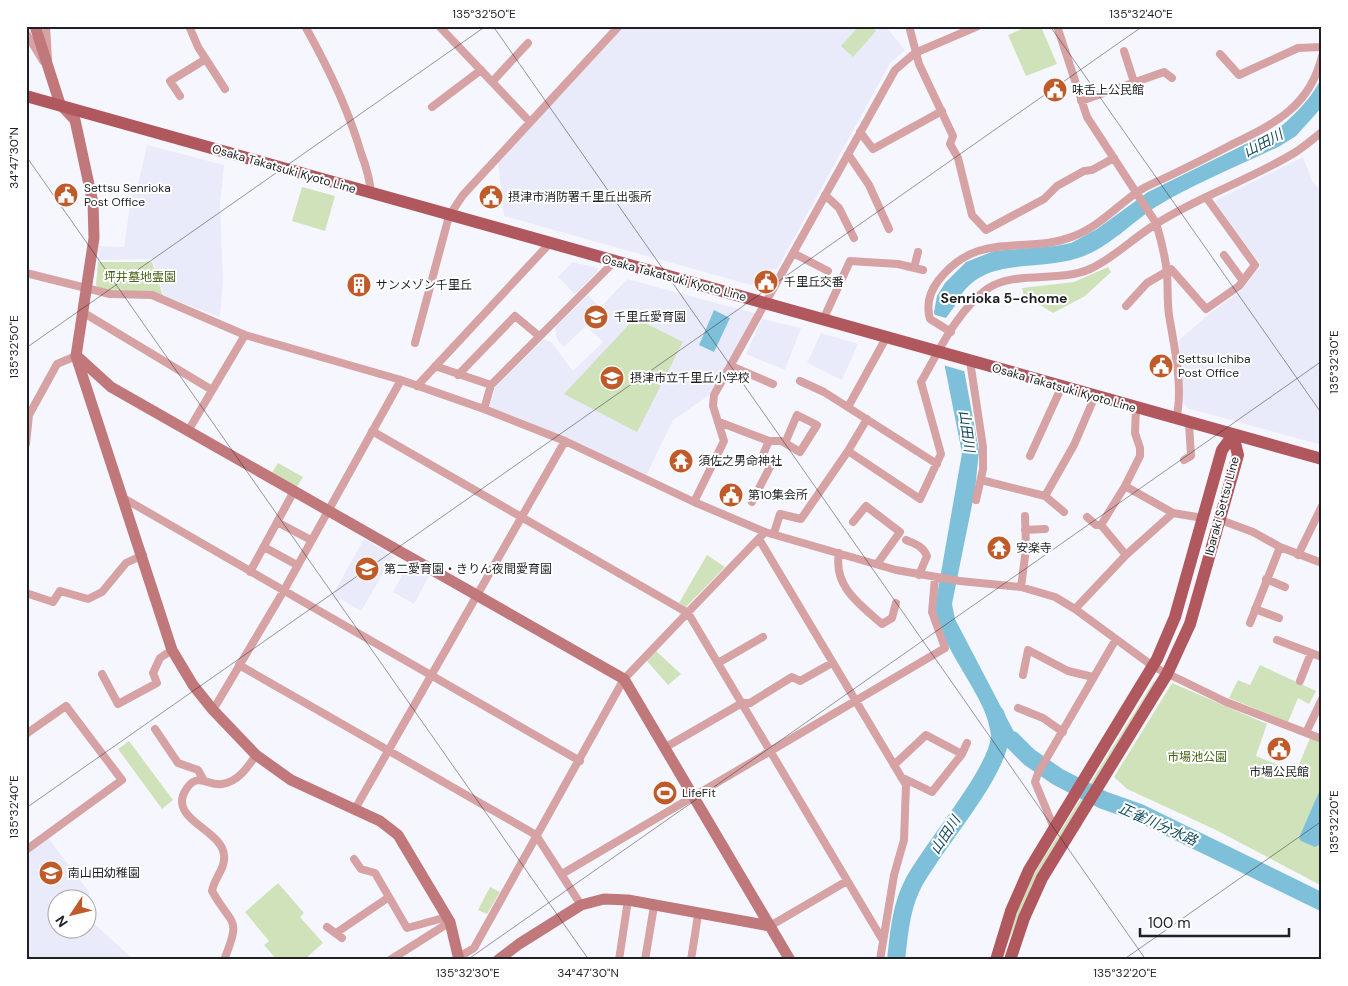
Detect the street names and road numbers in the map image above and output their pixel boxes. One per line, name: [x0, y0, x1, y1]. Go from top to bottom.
street label: Osaka Takatsuki Kyoto Line: [210, 141, 358, 197]
street label: Osaka Takatsuki Kyoto Line: [600, 251, 748, 305]
street label: Osaka Takatsuki Kyoto Line: [990, 360, 1138, 416]
street label: Ibaraki Settsu Line: [1201, 455, 1243, 557]

